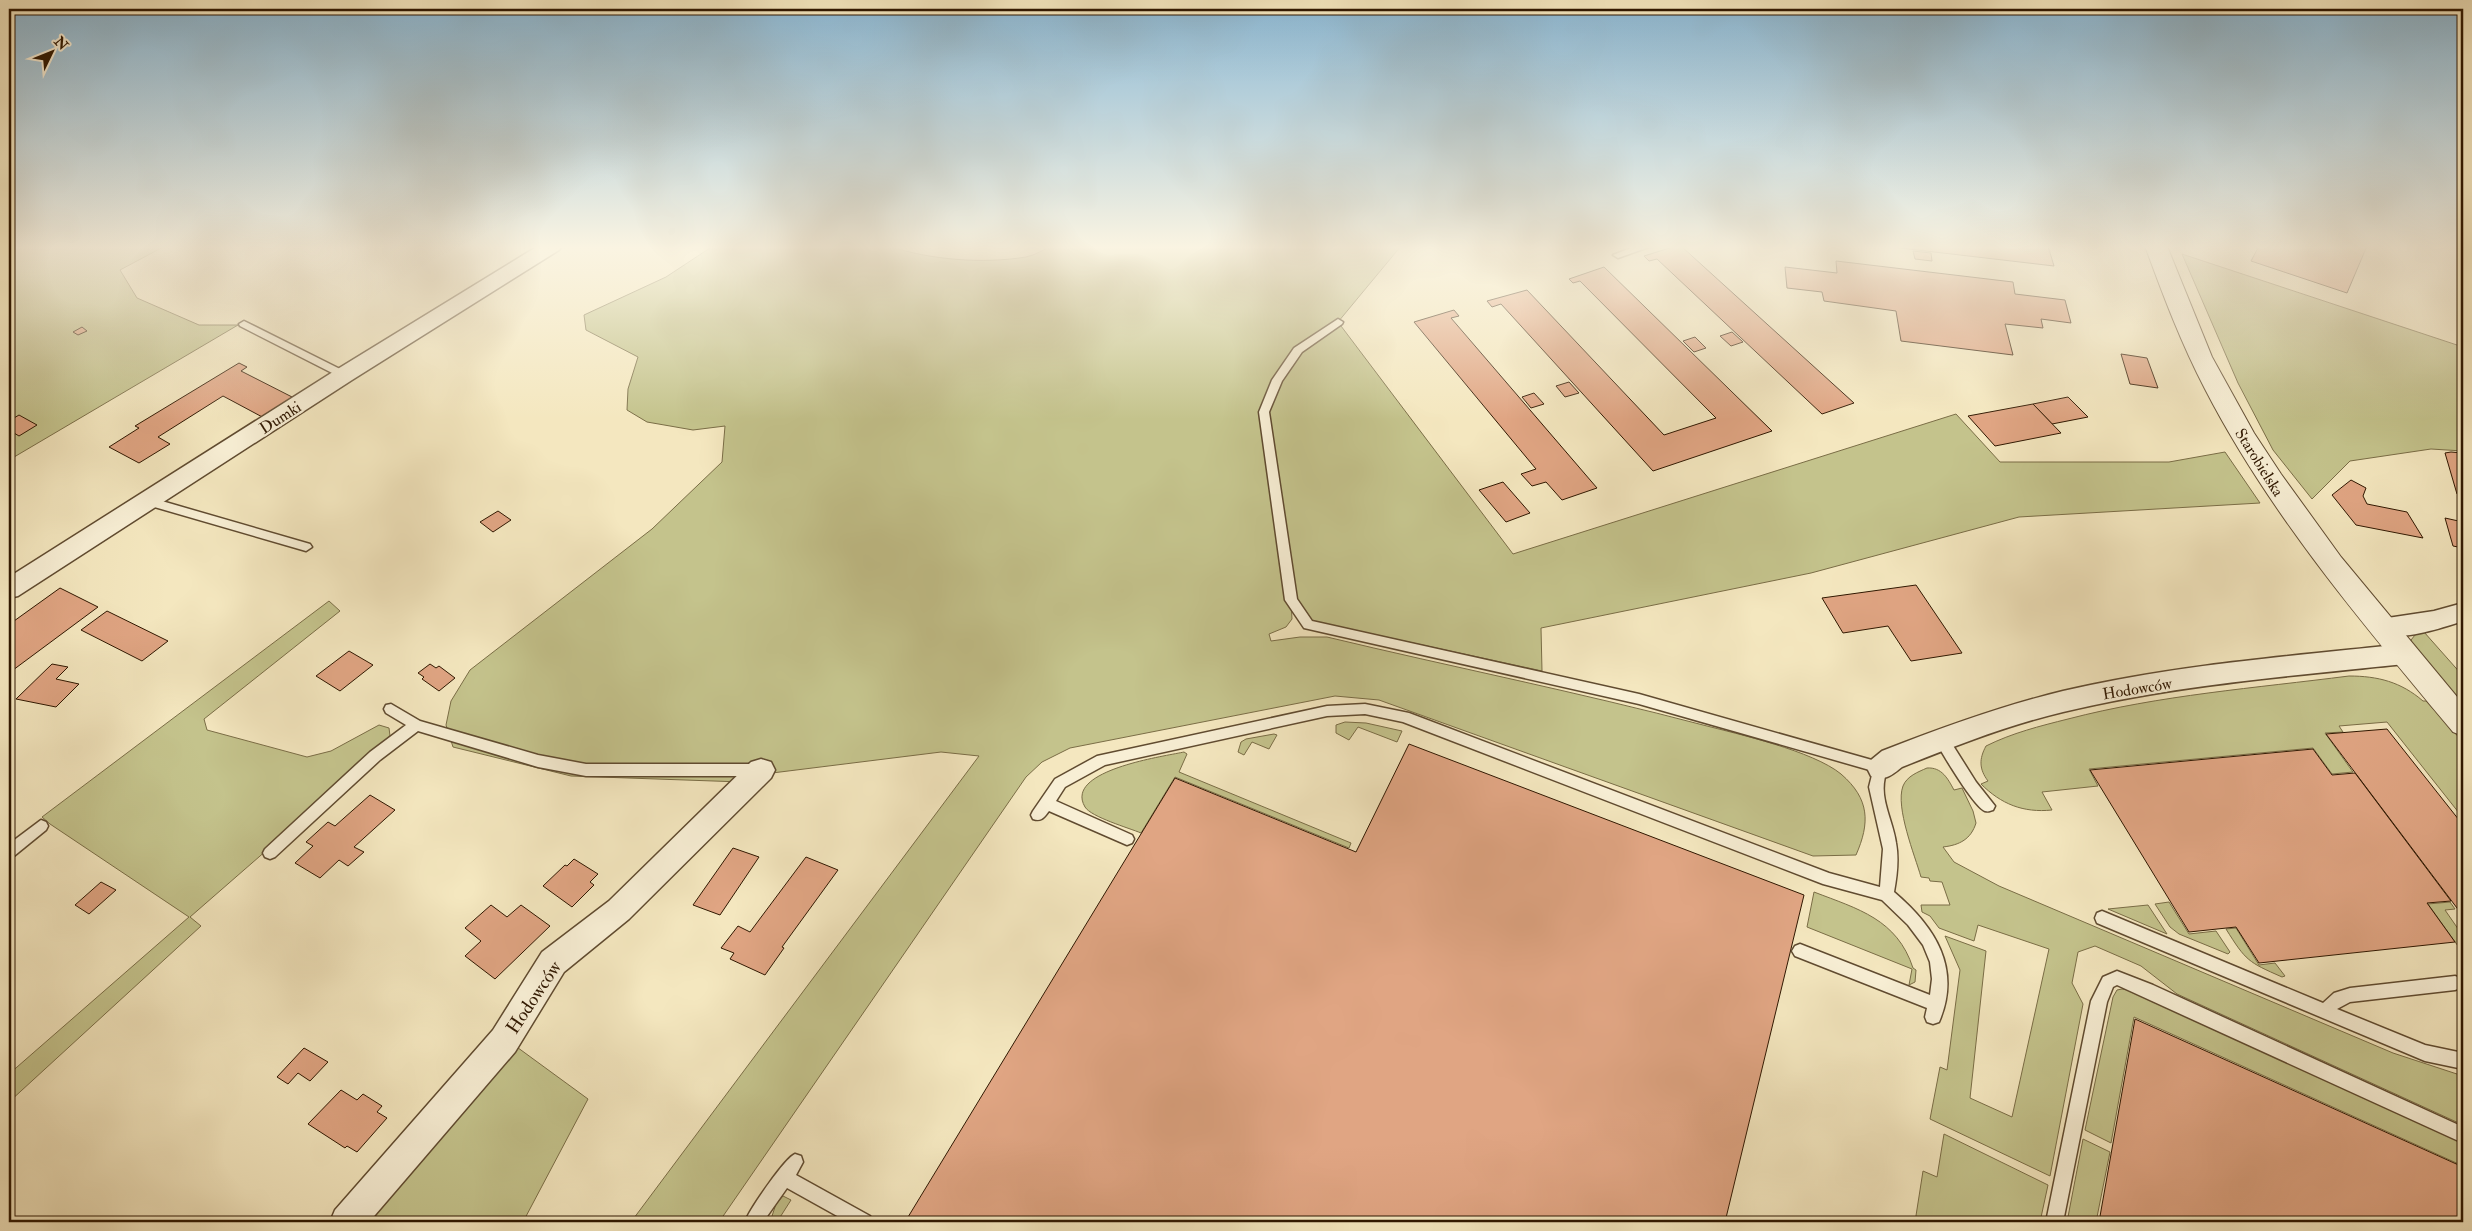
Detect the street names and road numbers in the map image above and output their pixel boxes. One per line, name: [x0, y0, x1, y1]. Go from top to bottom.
street label: Dumki: [256, 397, 305, 439]
street label: Starobielska: [2230, 425, 2288, 501]
street label: Hodowców: [2101, 673, 2174, 704]
street label: Hodowców: [501, 956, 567, 1039]

